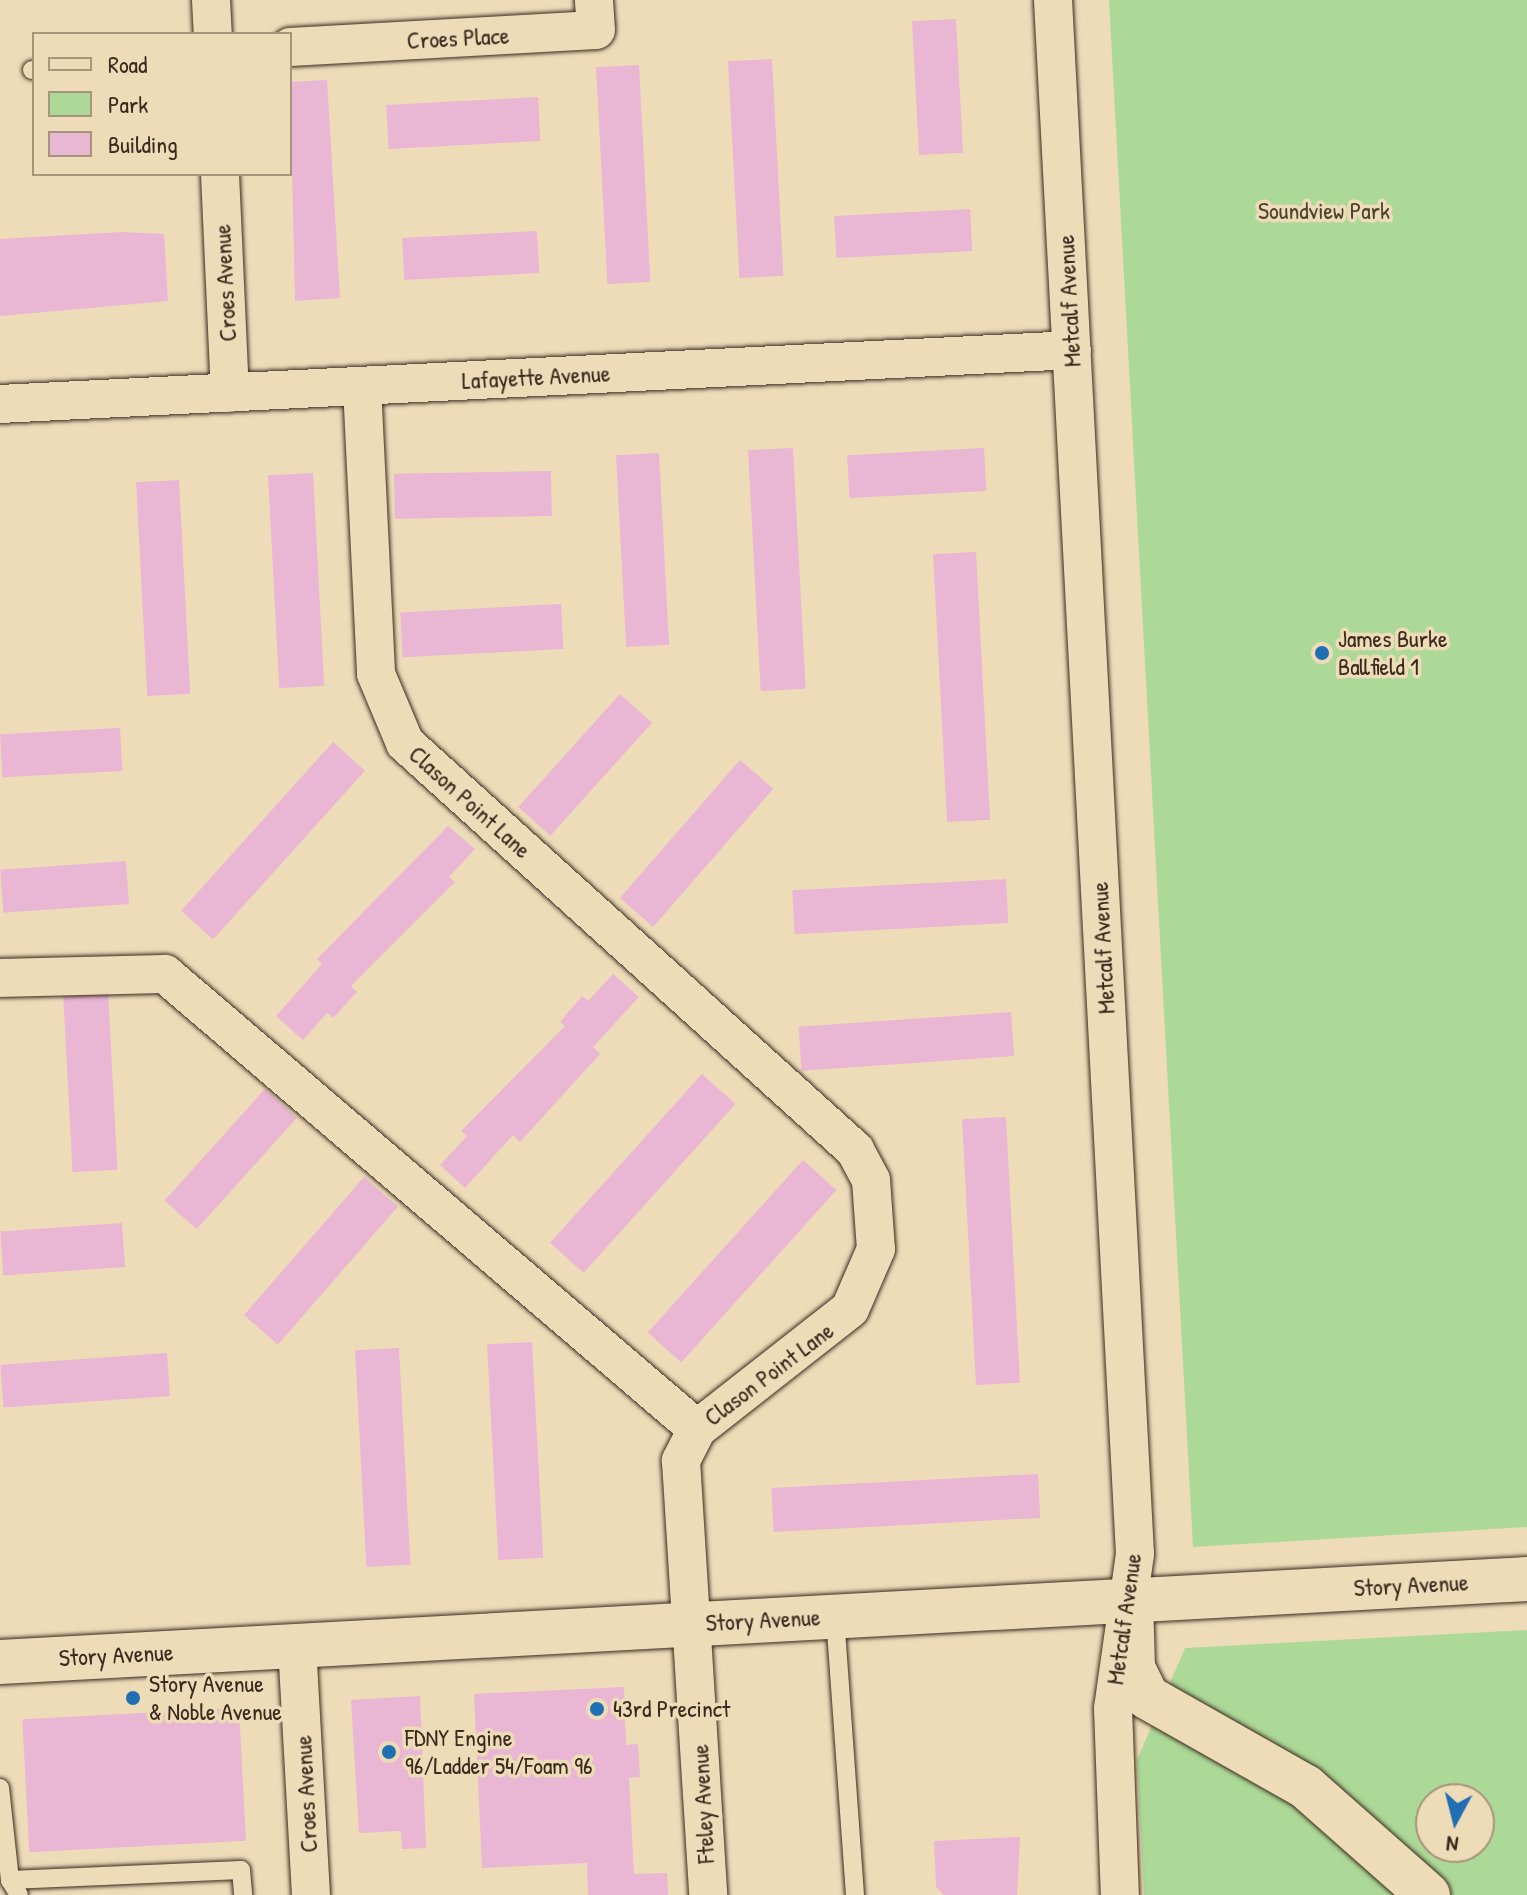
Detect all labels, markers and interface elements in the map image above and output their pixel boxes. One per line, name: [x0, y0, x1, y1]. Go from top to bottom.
street label: Croes Place: [406, 21, 510, 55]
legend: [32, 32, 292, 176]
text: Road: [108, 48, 147, 80]
text: Park: [108, 88, 148, 120]
text: Building: [108, 128, 178, 160]
park label: Soundview Park: [1258, 197, 1390, 225]
street label: Croes Avenue: [208, 224, 242, 342]
street label: Metcalf Avenue: [1051, 234, 1087, 368]
street label: Lafayette Avenue: [461, 359, 611, 395]
place label: James Burke Ballfield 1: [1338, 625, 1447, 681]
marker: James Burke Ballfield 1: [1313, 644, 1331, 662]
street label: Clason Point Lane: [403, 740, 537, 864]
street label: Metcalf Avenue: [1085, 881, 1121, 1015]
street label: Clason Point Lane: [699, 1316, 839, 1432]
street label: Metcalf Avenue: [1101, 1552, 1147, 1686]
street label: Story Avenue: [1353, 1568, 1469, 1602]
street label: Story Avenue: [705, 1603, 821, 1637]
street label: Story Avenue: [58, 1638, 174, 1672]
place label: Story Avenue & Noble Avenue: [149, 1670, 282, 1726]
marker: Story Avenue & Noble Avenue: [124, 1689, 142, 1707]
place label: 43rd Precinct: [613, 1695, 730, 1723]
marker: 43rd Precinct: [588, 1700, 606, 1718]
place label: FDNY Engine 96/Ladder 54/Foam 96: [405, 1724, 593, 1780]
street label: Croes Avenue: [289, 1735, 323, 1853]
marker: FDNY Engine 96/Ladder 54/Foam 96: [380, 1743, 398, 1761]
street label: Fteley Avenue: [685, 1744, 721, 1864]
north arrow: [1415, 1783, 1495, 1863]
text: N: [1445, 1829, 1460, 1860]

